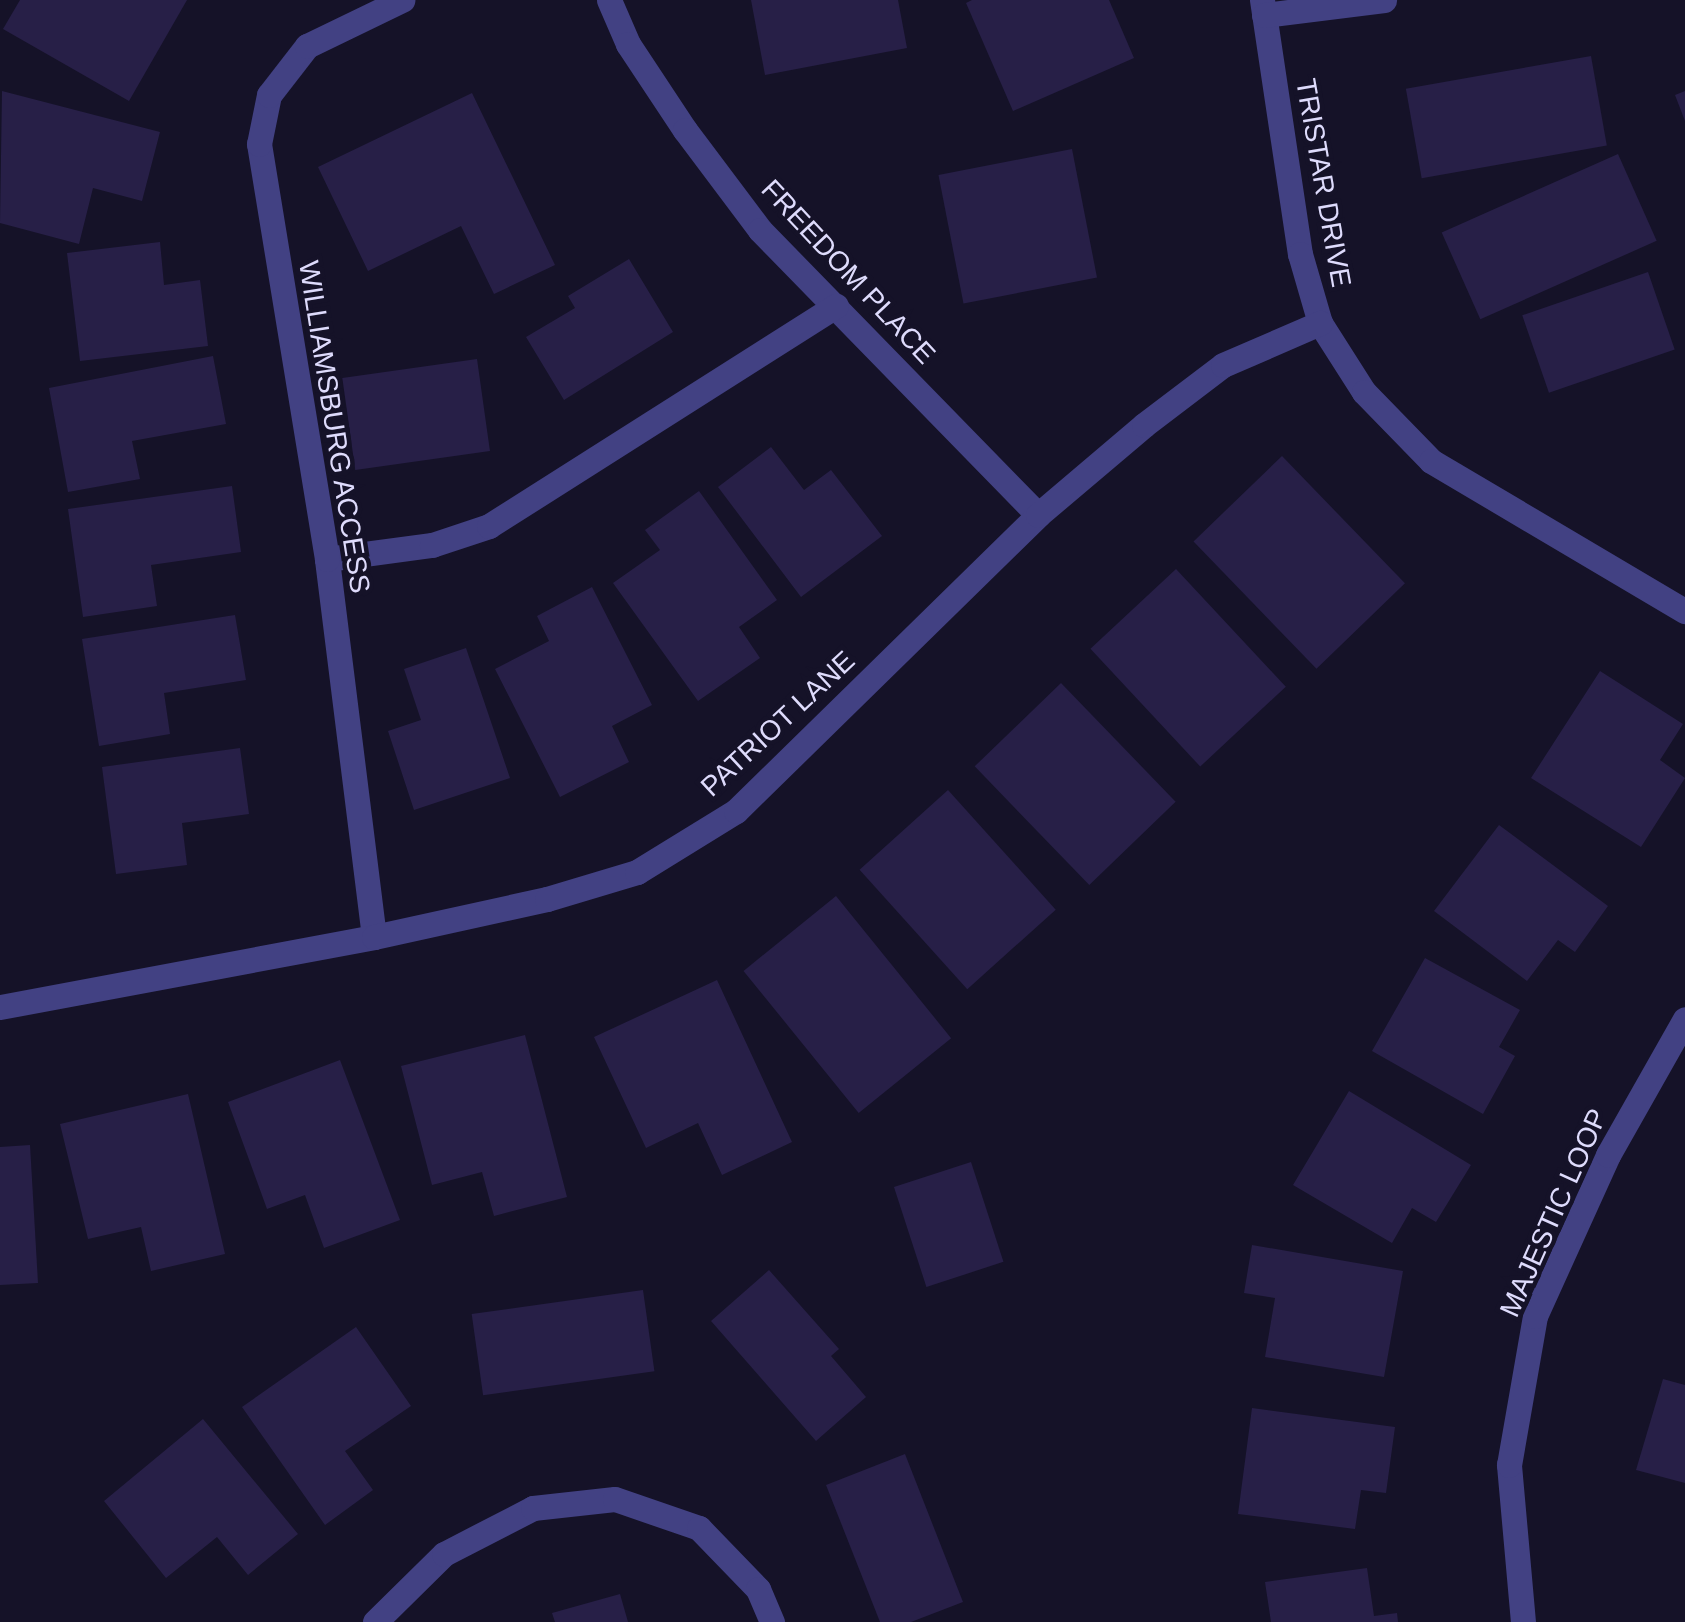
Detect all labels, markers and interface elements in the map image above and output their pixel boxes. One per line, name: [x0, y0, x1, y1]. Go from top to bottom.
street label: TRISTAR DRIVE: [1288, 76, 1358, 290]
street label: FREEDOM PLACE: [754, 173, 942, 371]
street label: WILLIAMSBURG ACCESS: [291, 258, 377, 596]
street label: PATRIOT LANE: [694, 644, 862, 804]
street label: MAJESTIC LOOP: [1493, 1104, 1615, 1322]

